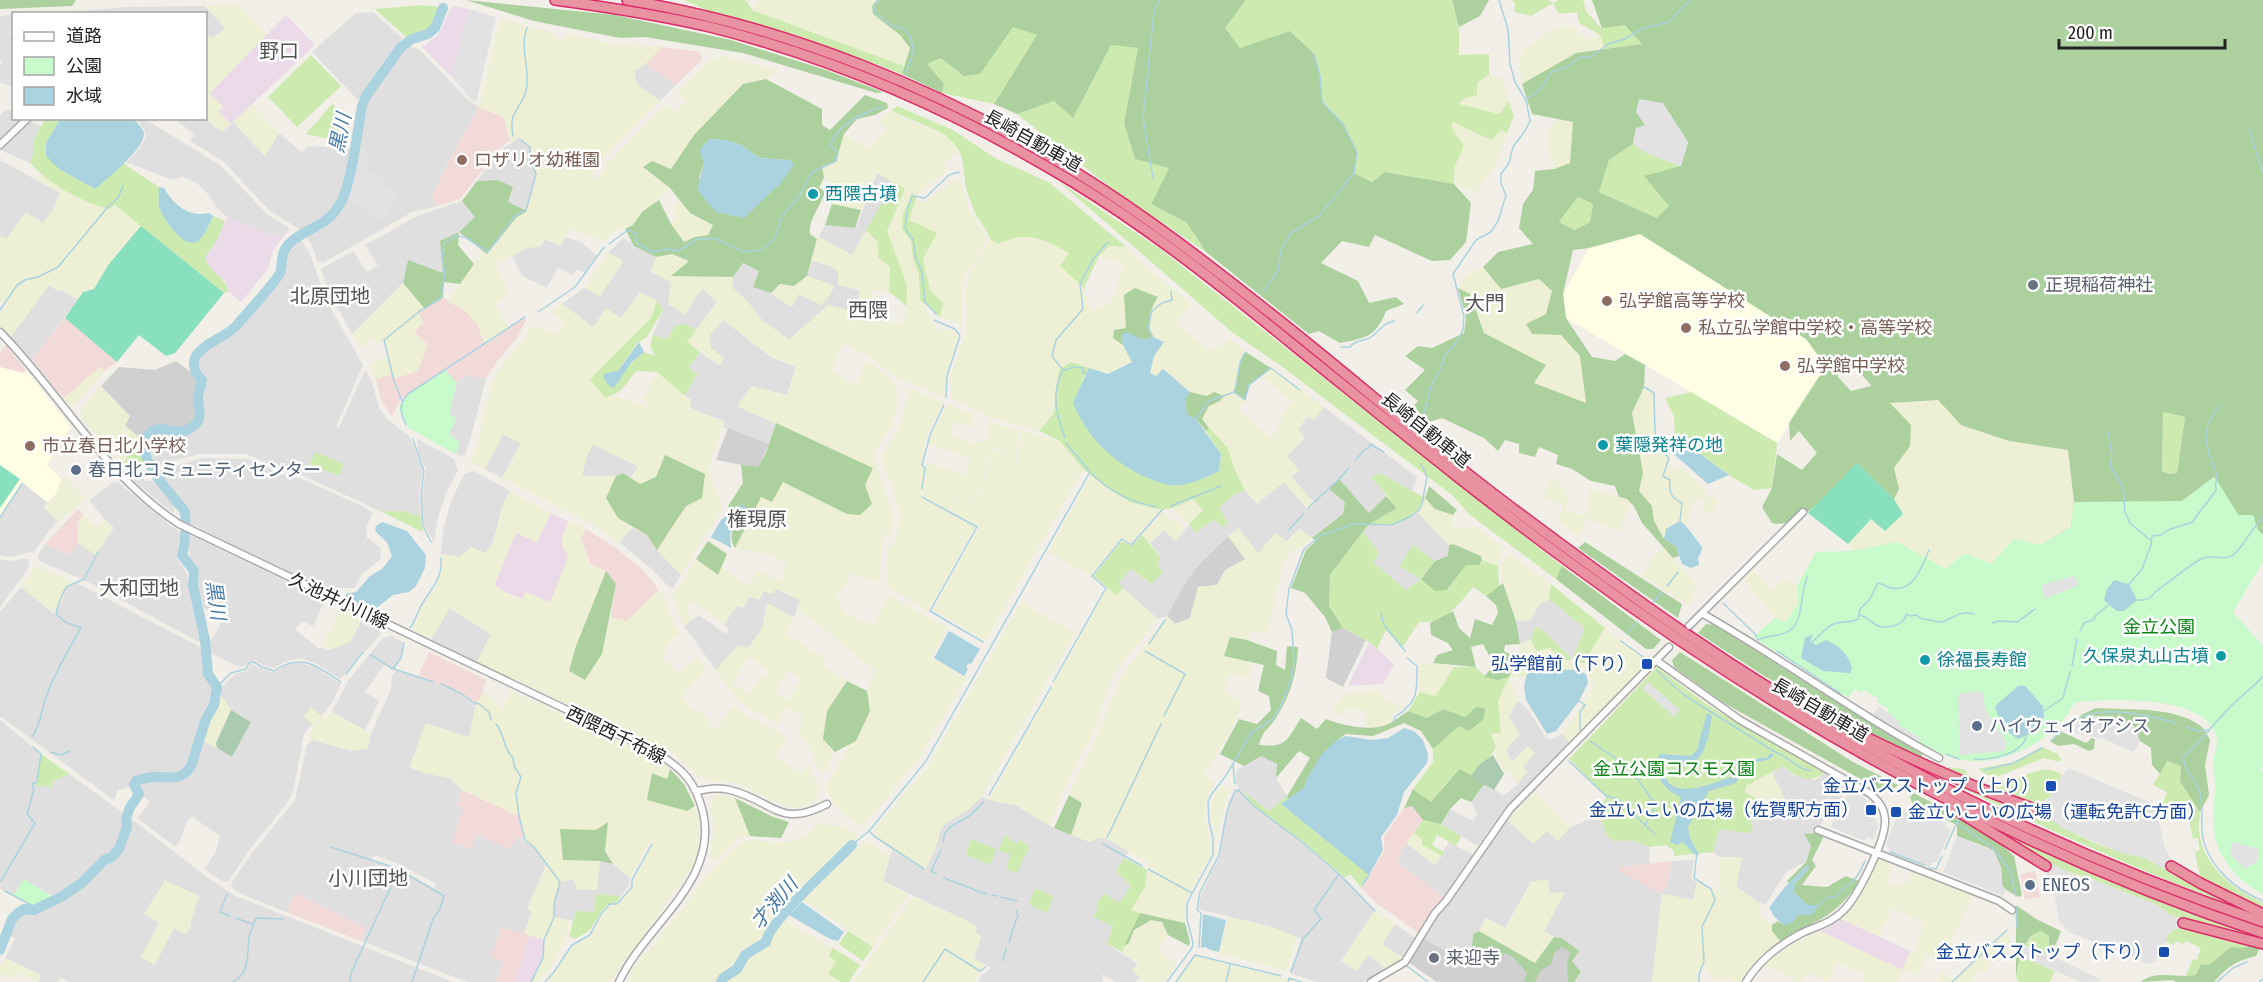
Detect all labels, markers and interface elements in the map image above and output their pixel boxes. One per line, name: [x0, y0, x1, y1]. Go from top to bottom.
legend: [12, 12, 207, 120]
scale bar: [2059, 12, 2226, 50]
text: 200 m: [2068, 22, 2113, 44]
text: 道路: [66, 25, 102, 47]
district label: 野口: [259, 39, 299, 63]
text: 公園: [66, 55, 102, 77]
text: 水域: [66, 85, 102, 107]
street label: 長崎自動車道: [980, 105, 1086, 177]
water label: 黒川: [324, 109, 356, 155]
place label: ロザリオ幼稚園: [474, 149, 600, 171]
marker: ロザリオ幼稚園: [455, 153, 469, 167]
place label: 西隈古墳: [825, 183, 897, 205]
marker: 西隈古墳: [806, 187, 820, 201]
place label: 正現稲荷神社: [2045, 274, 2153, 296]
marker: 正現稲荷神社: [2026, 278, 2040, 292]
district label: 北原団地: [290, 284, 370, 308]
place label: 弘学館高等学校: [1619, 290, 1745, 312]
district label: 大門: [1465, 291, 1505, 315]
marker: 弘学館高等学校: [1600, 294, 1614, 308]
district label: 西隈: [848, 298, 888, 322]
place label: 私立弘学館中学校・高等学校: [1698, 317, 1932, 339]
marker: 私立弘学館中学校・高等学校: [1679, 321, 1693, 335]
place label: 弘学館中学校: [1797, 355, 1905, 377]
marker: 弘学館中学校: [1778, 359, 1792, 373]
street label: 長崎自動車道: [1377, 387, 1475, 473]
place label: 葉隠発祥の地: [1615, 434, 1723, 456]
place label: 市立春日北小学校: [42, 435, 186, 457]
marker: 葉隠発祥の地: [1596, 438, 1610, 452]
marker: 市立春日北小学校: [23, 439, 37, 453]
place label: 春日北コミュニティセンター: [88, 459, 321, 481]
marker: 春日北コミュニティセンター: [69, 463, 83, 477]
district label: 権現原: [727, 507, 787, 531]
street label: 久池井小川線: [285, 568, 393, 634]
district label: 大和団地: [99, 576, 179, 600]
water label: 黒川: [201, 579, 231, 623]
park label: 金立公園: [2123, 616, 2195, 638]
place label: 久保泉丸山古墳: [2083, 645, 2209, 667]
place label: 徐福長寿館: [1937, 649, 2027, 671]
marker: 久保泉丸山古墳: [2214, 649, 2228, 663]
place label: 弘学館前（下り）: [1491, 653, 1635, 675]
marker: 徐福長寿館: [1918, 653, 1932, 667]
marker: 弘学館前（下り）: [1640, 657, 1654, 671]
street label: 長崎自動車道: [1768, 673, 1872, 747]
street label: 西隈西千布線: [563, 701, 669, 769]
place label: ハイウェイオアシス: [1989, 715, 2150, 737]
marker: ハイウェイオアシス: [1970, 719, 1984, 733]
park label: 金立公園コスモス園: [1593, 758, 1755, 780]
place label: 金立バスストップ（上り）: [1823, 775, 2039, 797]
marker: 金立バスストップ（上り）: [2044, 779, 2058, 793]
place label: 金立いこいの広場（佐賀駅方面）: [1589, 799, 1859, 821]
place label: 金立いこいの広場（運転免許C方面）: [1908, 801, 2205, 823]
marker: 金立いこいの広場（佐賀駅方面）: [1864, 803, 1878, 817]
marker: 金立いこいの広場（運転免許C方面）: [1889, 805, 1903, 819]
district label: 小川団地: [328, 866, 408, 890]
water label: 才渕川: [745, 871, 804, 934]
place label: ENEOS: [2042, 874, 2090, 896]
marker: ENEOS: [2023, 878, 2037, 892]
place label: 金立バスストップ（下り）: [1936, 941, 2152, 963]
marker: 金立バスストップ（下り）: [2157, 945, 2171, 959]
place label: 来迎寺: [1446, 947, 1500, 969]
marker: 来迎寺: [1427, 951, 1441, 965]

